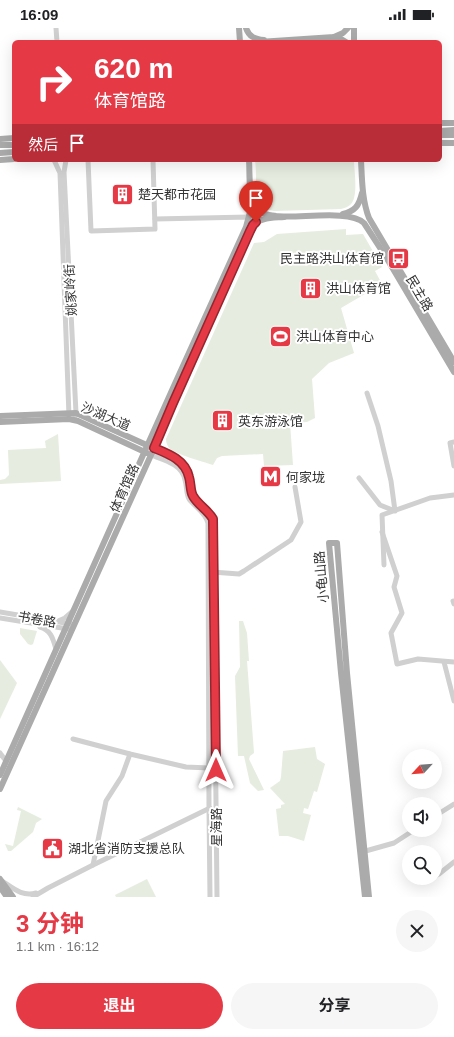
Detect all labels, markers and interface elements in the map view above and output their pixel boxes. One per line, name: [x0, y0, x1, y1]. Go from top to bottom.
text: 16:09: [20, 6, 58, 23]
text: 620 m: [94, 53, 173, 84]
icon: right: [28, 56, 80, 108]
text: 体育馆路: [94, 91, 166, 111]
icon: arrive: [66, 132, 88, 154]
text: 然后: [28, 136, 58, 153]
building icon: 楚天都市花园: [109, 181, 135, 207]
pin: [239, 181, 273, 222]
place label: 楚天都市花园: [138, 187, 216, 202]
icon: arrive: [245, 187, 267, 209]
bus stop icon: 民主路洪山体育馆: [386, 245, 412, 271]
place label: 民主路洪山体育馆: [280, 251, 384, 266]
street label: 姚家岭街: [62, 264, 79, 316]
street label: 民主路: [403, 273, 436, 314]
building icon: 洪山体育馆: [297, 275, 323, 301]
place label: 洪山体育馆: [326, 281, 391, 296]
sports icon: 洪山体育中心: [268, 323, 294, 349]
place label: 洪山体育中心: [296, 329, 374, 344]
street label: 沙湖大道: [79, 399, 133, 434]
building icon: 英东游泳馆: [210, 408, 236, 434]
place label: 英东游泳馆: [238, 414, 303, 429]
street label: 体育馆路: [107, 461, 142, 515]
metro station icon: 何家垅: [258, 464, 284, 490]
place label: 何家垅: [286, 470, 325, 485]
street label: 小龟山路: [312, 550, 331, 604]
street label: 书卷路: [16, 609, 57, 630]
position arrow: [195, 749, 237, 791]
north arrow: [402, 749, 442, 789]
map controls: [402, 749, 442, 885]
button: sound: [402, 797, 442, 837]
street label: 星海路: [209, 807, 224, 847]
public building icon: 湖北省消防支援总队: [39, 835, 65, 861]
place label: 湖北省消防支援总队: [68, 841, 185, 856]
button: search: [402, 845, 442, 885]
text: 3 分钟: [16, 910, 84, 937]
button: close: [396, 910, 438, 952]
text: 1.1 km · 16:12: [16, 939, 99, 954]
button: 退出: [16, 983, 223, 1029]
button: 分享: [231, 983, 438, 1029]

